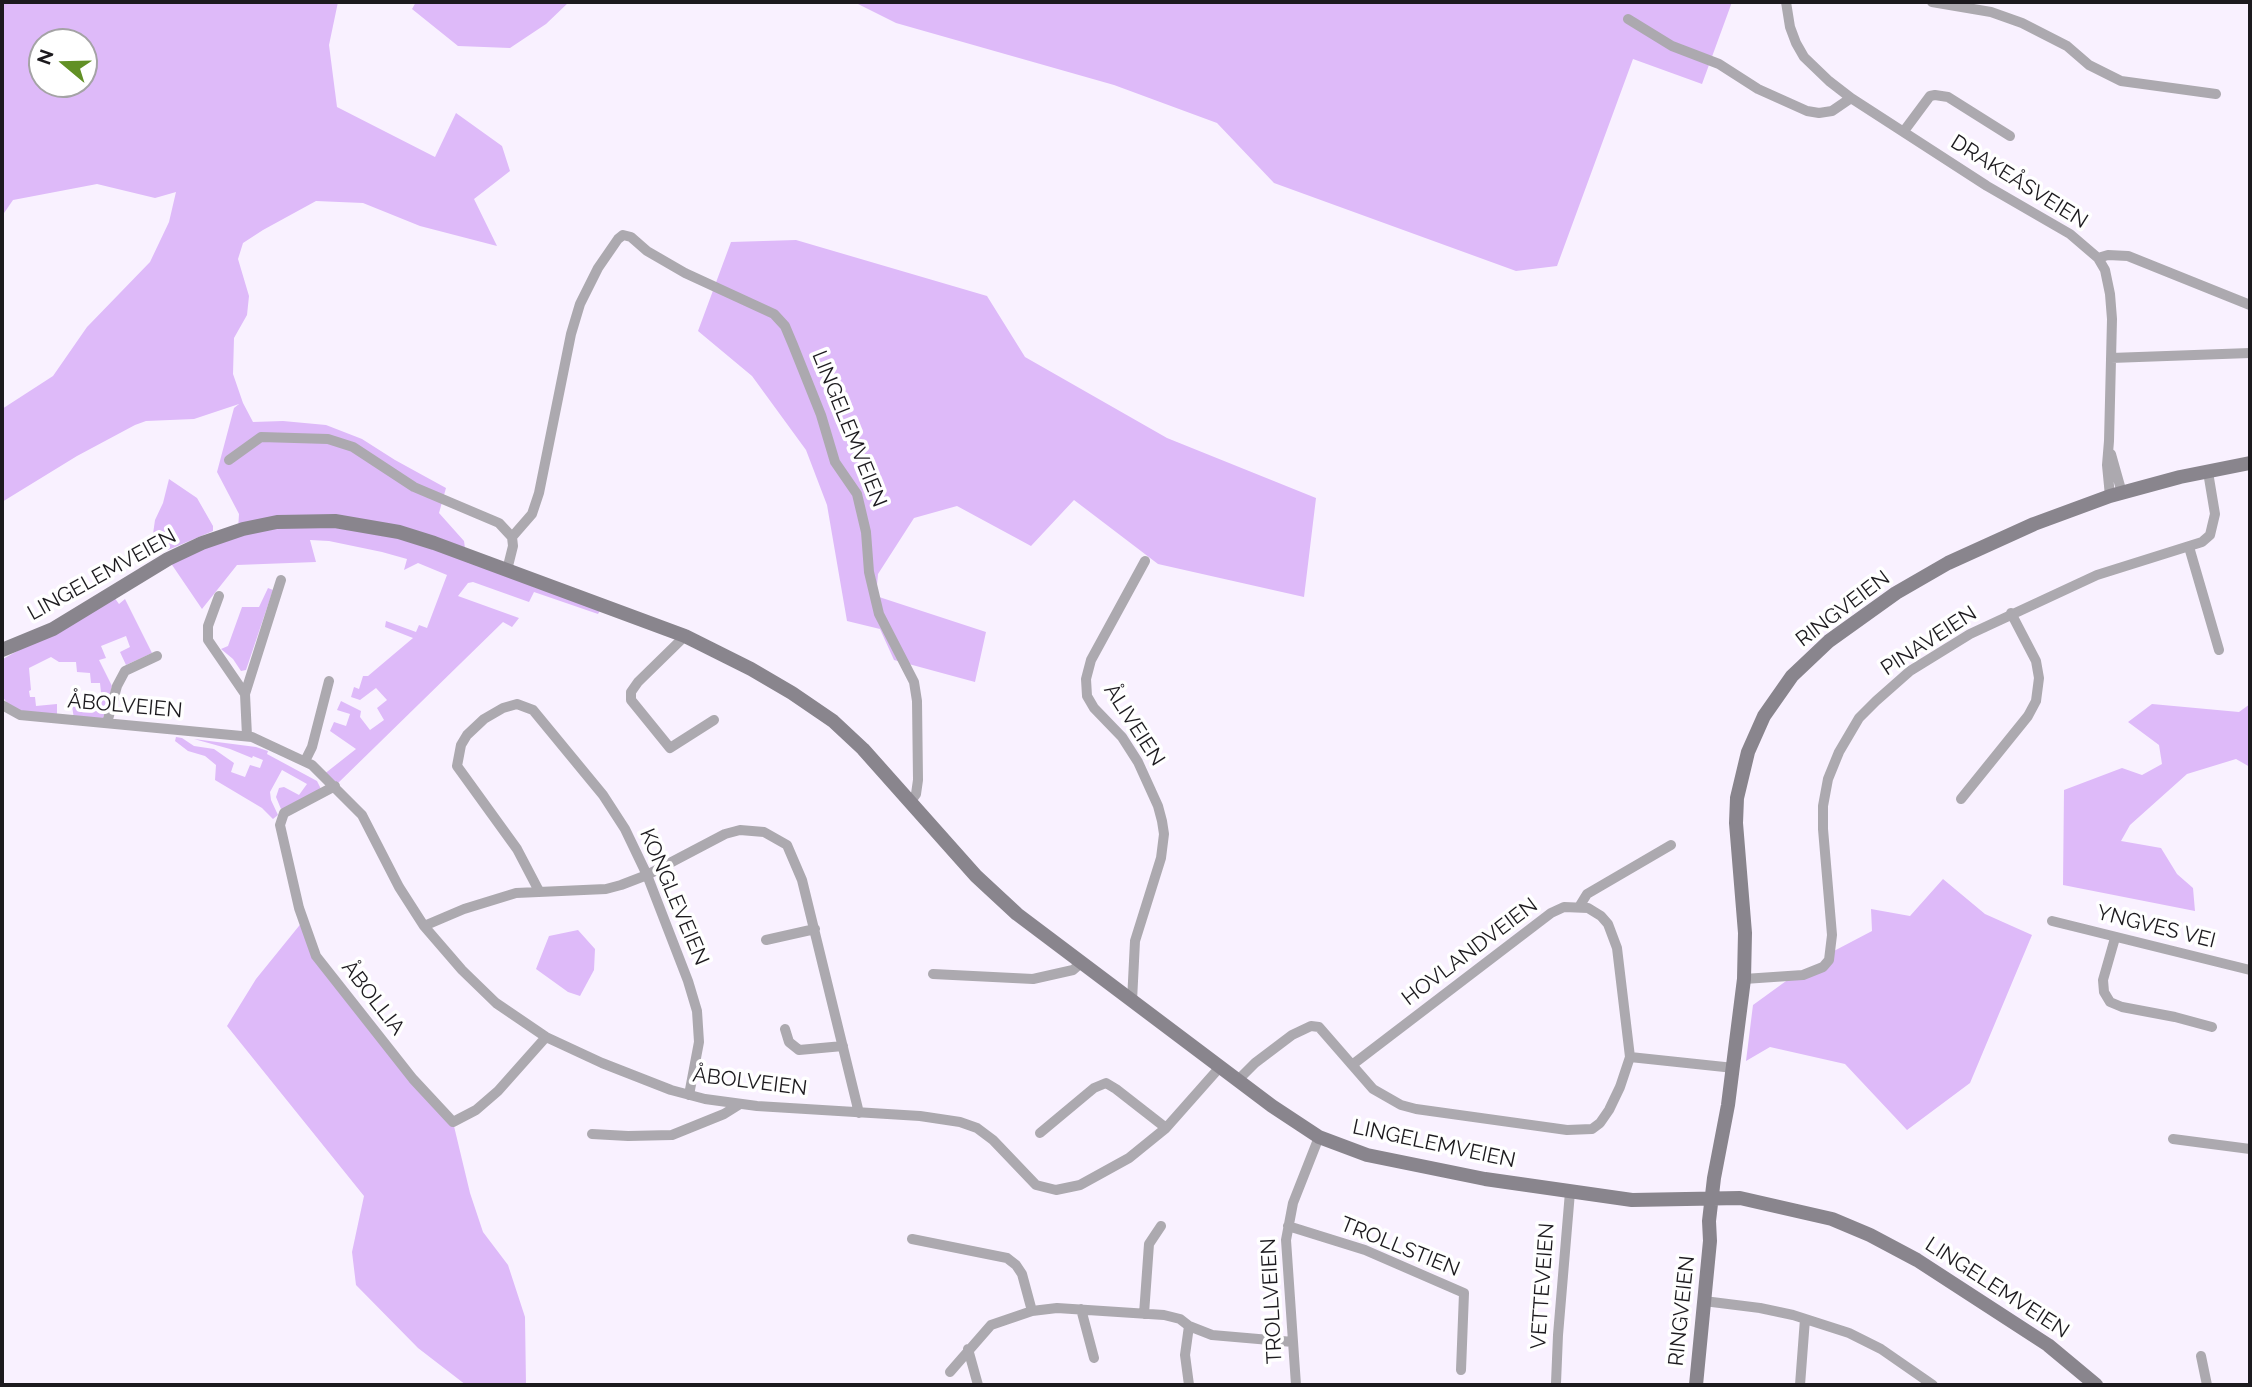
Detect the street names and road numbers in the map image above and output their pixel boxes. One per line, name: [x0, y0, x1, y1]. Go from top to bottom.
street label: DRAKEÅSVEIEN: [1946, 130, 2092, 234]
street label: LINGELEMVEIEN: [806, 347, 892, 511]
street label: LINGELEMVEIEN: [23, 524, 181, 626]
street label: RINGVEIEN: [1791, 566, 1895, 652]
street label: PINAVEIEN: [1877, 601, 1981, 681]
street label: ÅLIVEIEN: [1098, 679, 1170, 771]
street label: ÅBOLVEIEN: [66, 688, 184, 724]
street label: KONGLEVEIEN: [634, 825, 714, 969]
street label: HOVLANDVEIEN: [1397, 893, 1543, 1011]
street label: YNGVES VEI: [2094, 900, 2218, 954]
street label: ÅBOLLIA: [336, 956, 410, 1040]
street label: ÅBOLVEIEN: [691, 1062, 809, 1102]
street label: LINGELEMVEIEN: [1350, 1114, 1518, 1174]
street label: TROLLSTIEN: [1337, 1212, 1463, 1282]
street label: VETTEVEIEN: [1526, 1222, 1560, 1350]
street label: LINGELEMVEIEN: [1920, 1232, 2074, 1344]
street label: TROLLVEIEN: [1256, 1237, 1288, 1365]
street label: RINGVEIEN: [1664, 1255, 1700, 1367]

